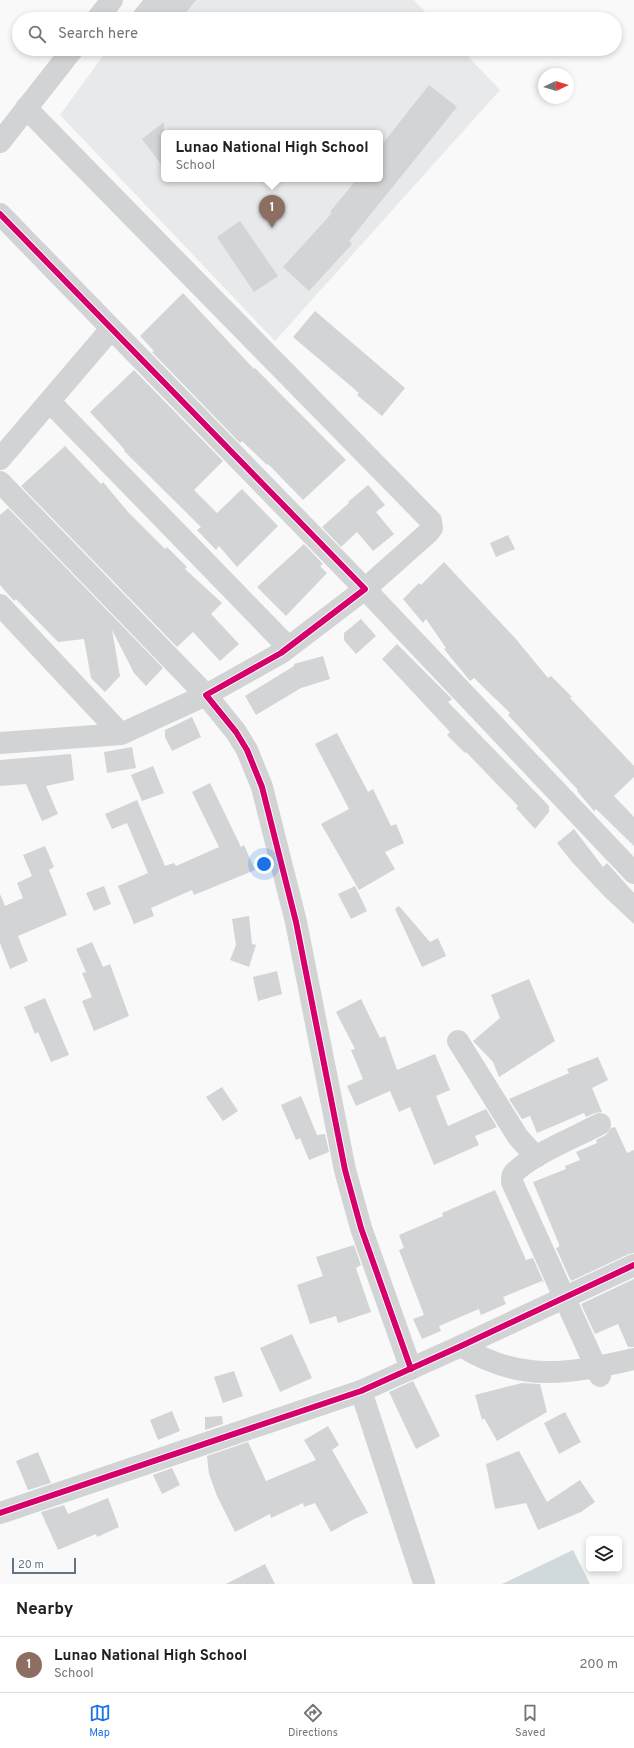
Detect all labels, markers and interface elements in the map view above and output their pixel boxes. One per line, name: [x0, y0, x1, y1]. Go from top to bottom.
search box: [12, 12, 622, 56]
icon: search: [26, 23, 48, 45]
text: Search here: [58, 25, 138, 44]
north arrow: [538, 68, 574, 104]
popup: [161, 130, 383, 182]
text: Lunao National High School: [175, 139, 369, 158]
text: School: [175, 158, 215, 174]
pin: 1: [259, 195, 285, 228]
your location: [254, 854, 274, 874]
map controls: [586, 1536, 622, 1572]
button: layers: [586, 1536, 622, 1572]
scale bar: [12, 1556, 76, 1575]
text: 20 m: [18, 1558, 44, 1572]
text: Nearby: [16, 1599, 73, 1621]
text: Lunao National High School: [54, 1647, 247, 1666]
text: 1: [26, 1657, 32, 1673]
text: 200 m: [579, 1657, 618, 1673]
text: School: [54, 1666, 94, 1682]
tab: Map: [89, 1702, 111, 1740]
tab: Directions: [288, 1702, 338, 1740]
tab: Saved: [515, 1702, 545, 1740]

